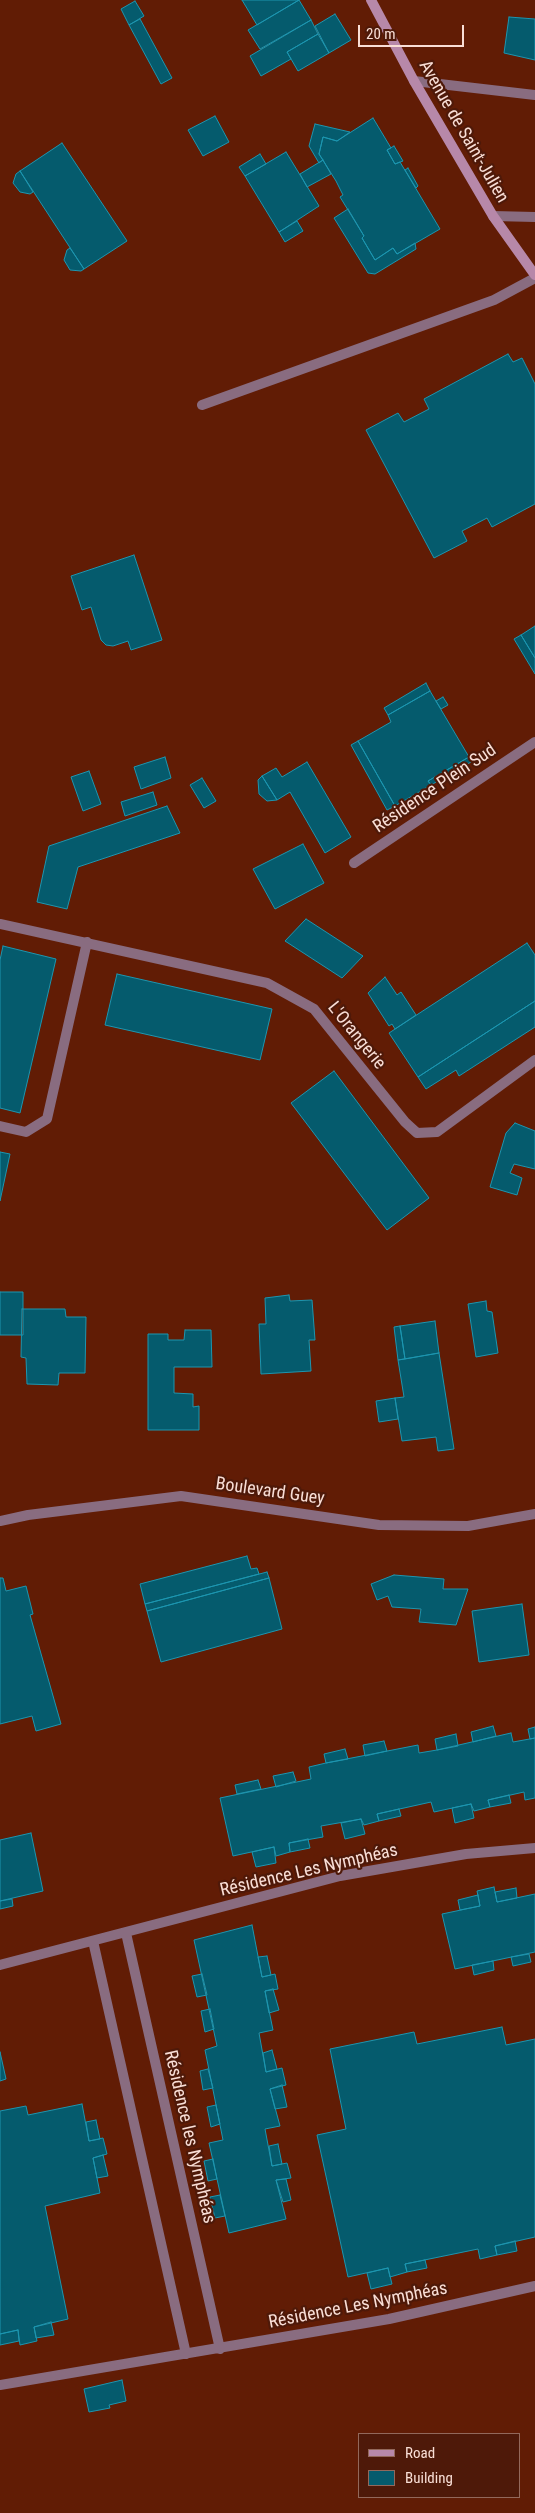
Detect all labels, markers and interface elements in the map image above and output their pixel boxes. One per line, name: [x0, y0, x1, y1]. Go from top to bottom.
scale bar: [360, 15, 466, 47]
text: 20 m: [366, 25, 396, 43]
street label: Avenue de Saint-Julien: [413, 57, 513, 207]
street label: Résidence Plein Sud: [369, 740, 501, 838]
street label: L'Orangerie: [322, 998, 390, 1074]
street label: Boulevard Guey: [214, 1474, 326, 1510]
street label: Résidence Les Nymphéas: [218, 1840, 400, 1902]
street label: Résidence les Nymphéas: [159, 2048, 219, 2226]
street label: Résidence Les Nymphéas: [267, 2278, 449, 2334]
legend: [358, 2433, 520, 2498]
text: Road: [405, 2444, 435, 2462]
text: Building: [405, 2469, 453, 2487]

